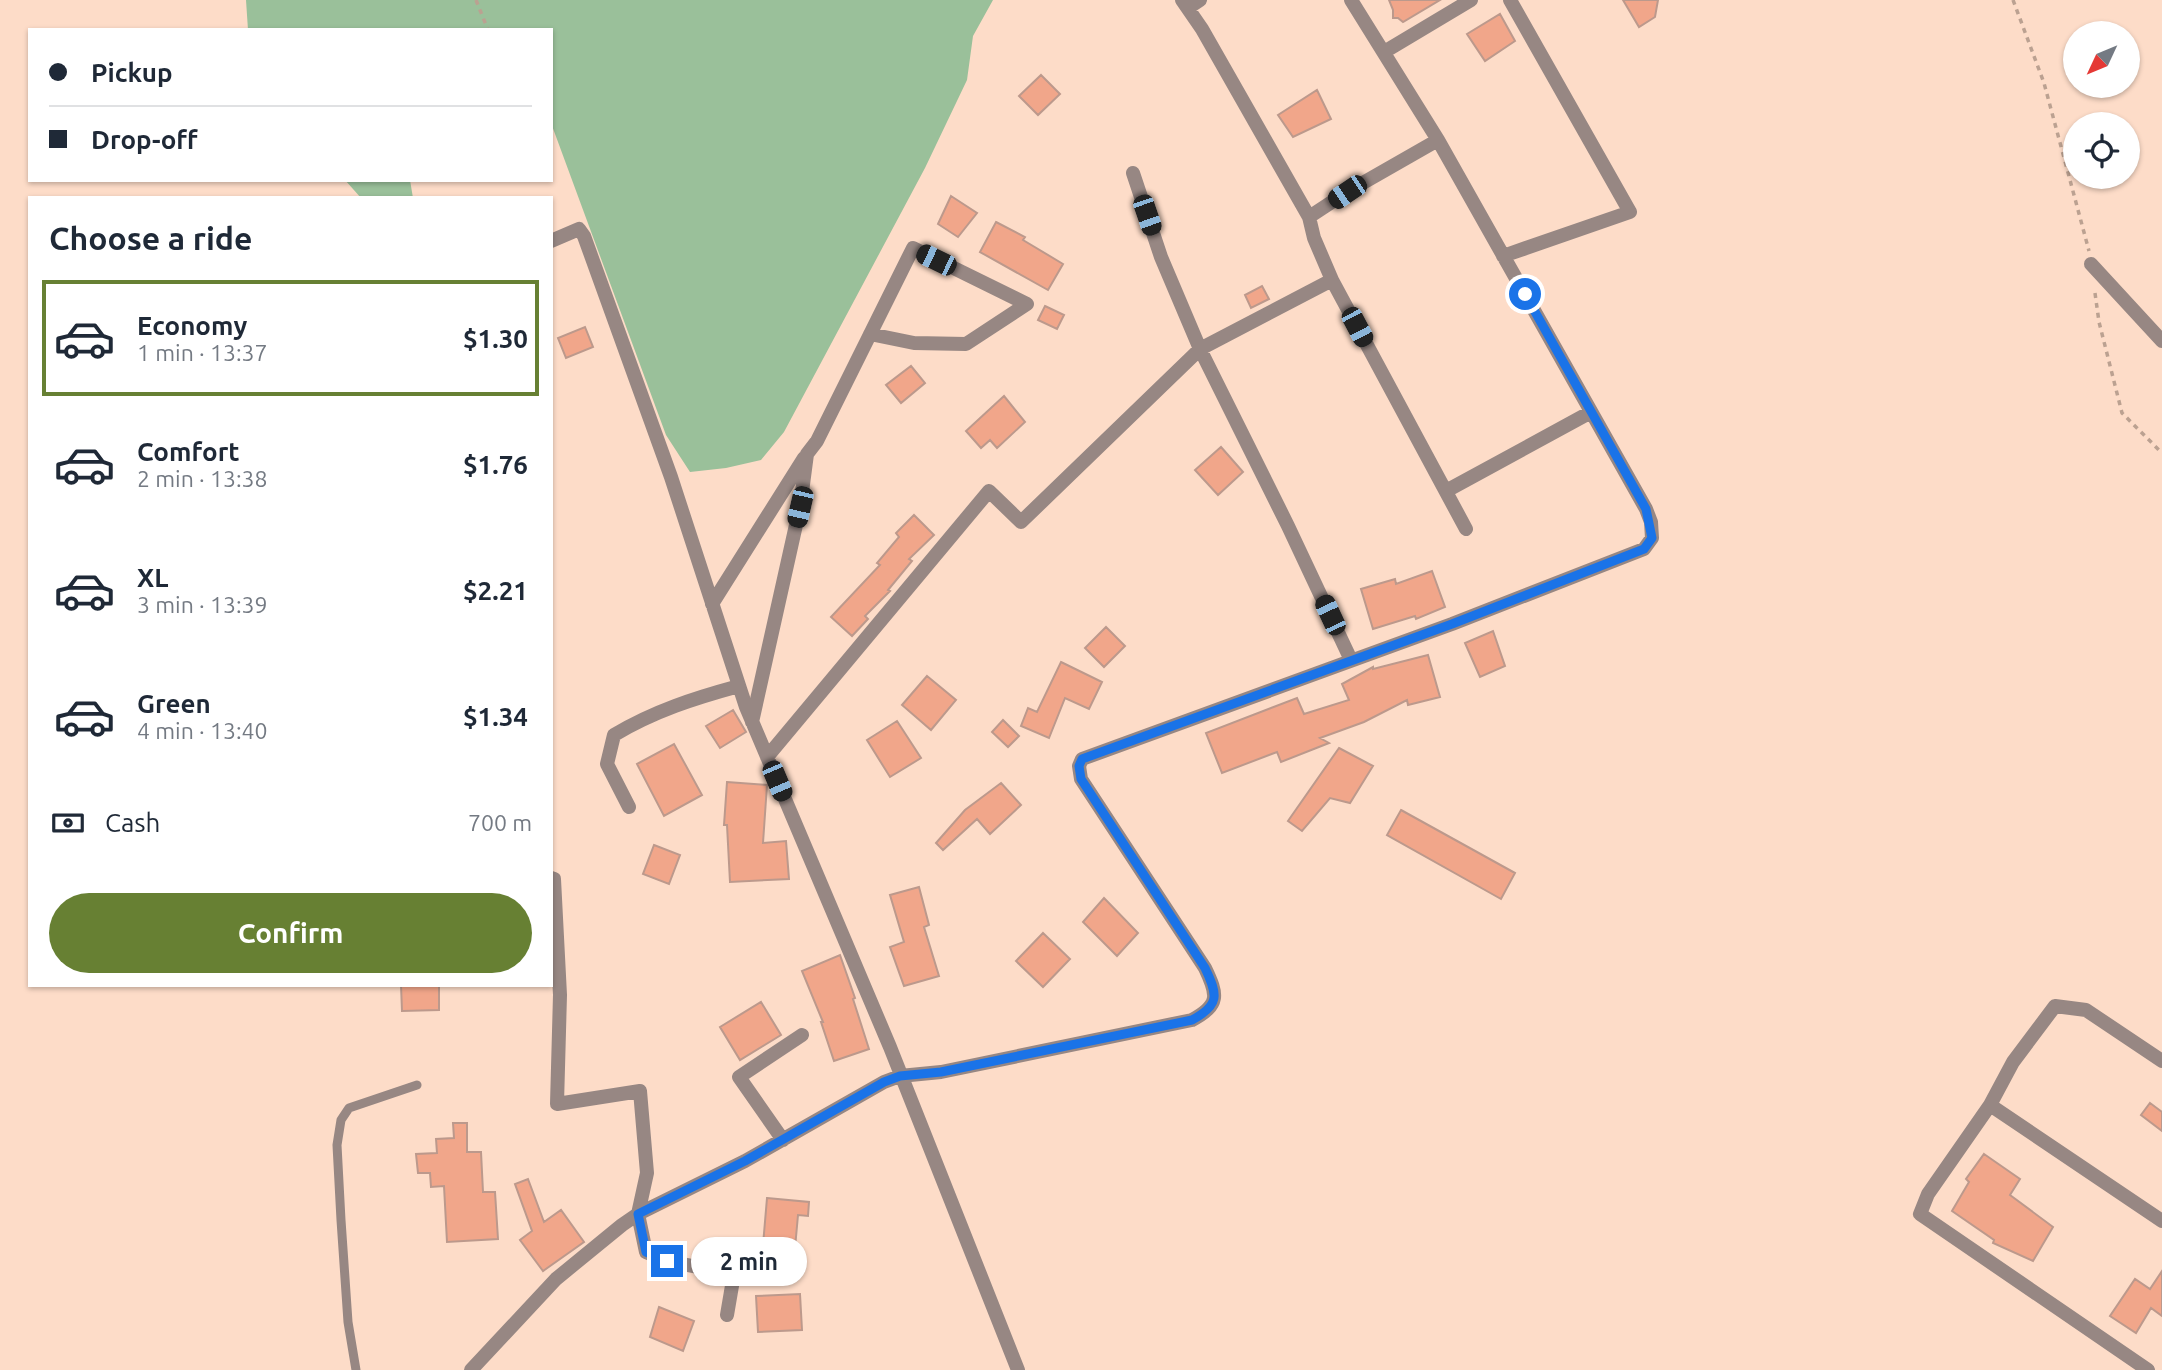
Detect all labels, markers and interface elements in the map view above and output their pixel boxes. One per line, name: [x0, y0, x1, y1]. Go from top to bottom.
north arrow: [2063, 21, 2140, 98]
map controls: [2063, 21, 2140, 189]
text: Pickup: [91, 58, 173, 87]
button: locate: [2063, 112, 2140, 189]
text: Drop-off: [91, 125, 198, 154]
car: [1324, 172, 1371, 212]
car: [1131, 192, 1164, 238]
text: Choose a ride: [49, 220, 252, 256]
car: [913, 241, 960, 279]
route start: [1509, 278, 1541, 310]
car: [1338, 304, 1377, 350]
icon: car: [53, 307, 116, 370]
text: Economy: [137, 311, 247, 340]
text: $1.30: [463, 324, 528, 353]
text: 1 min · 13:37: [137, 340, 268, 365]
icon: car: [53, 433, 116, 496]
text: Comfort: [137, 437, 240, 466]
text: $1.76: [463, 450, 528, 479]
text: 2 min · 13:38: [137, 466, 268, 491]
car: [786, 484, 815, 530]
icon: car: [53, 559, 116, 622]
text: XL: [137, 563, 168, 592]
text: $2.21: [463, 576, 528, 605]
text: 3 min · 13:39: [137, 592, 268, 617]
car: [1312, 592, 1349, 638]
icon: car: [53, 685, 116, 748]
text: Green: [137, 689, 211, 718]
text: $1.34: [463, 702, 528, 731]
text: 4 min · 13:40: [137, 718, 268, 743]
car: [760, 758, 795, 804]
icon: cash: [49, 804, 87, 842]
text: Cash: [105, 808, 160, 837]
text: 700 m: [468, 810, 532, 835]
button: Confirm: [49, 893, 532, 973]
callout: 2 min: [692, 1236, 807, 1286]
route end: [651, 1245, 683, 1277]
text: 2 min: [720, 1249, 778, 1274]

